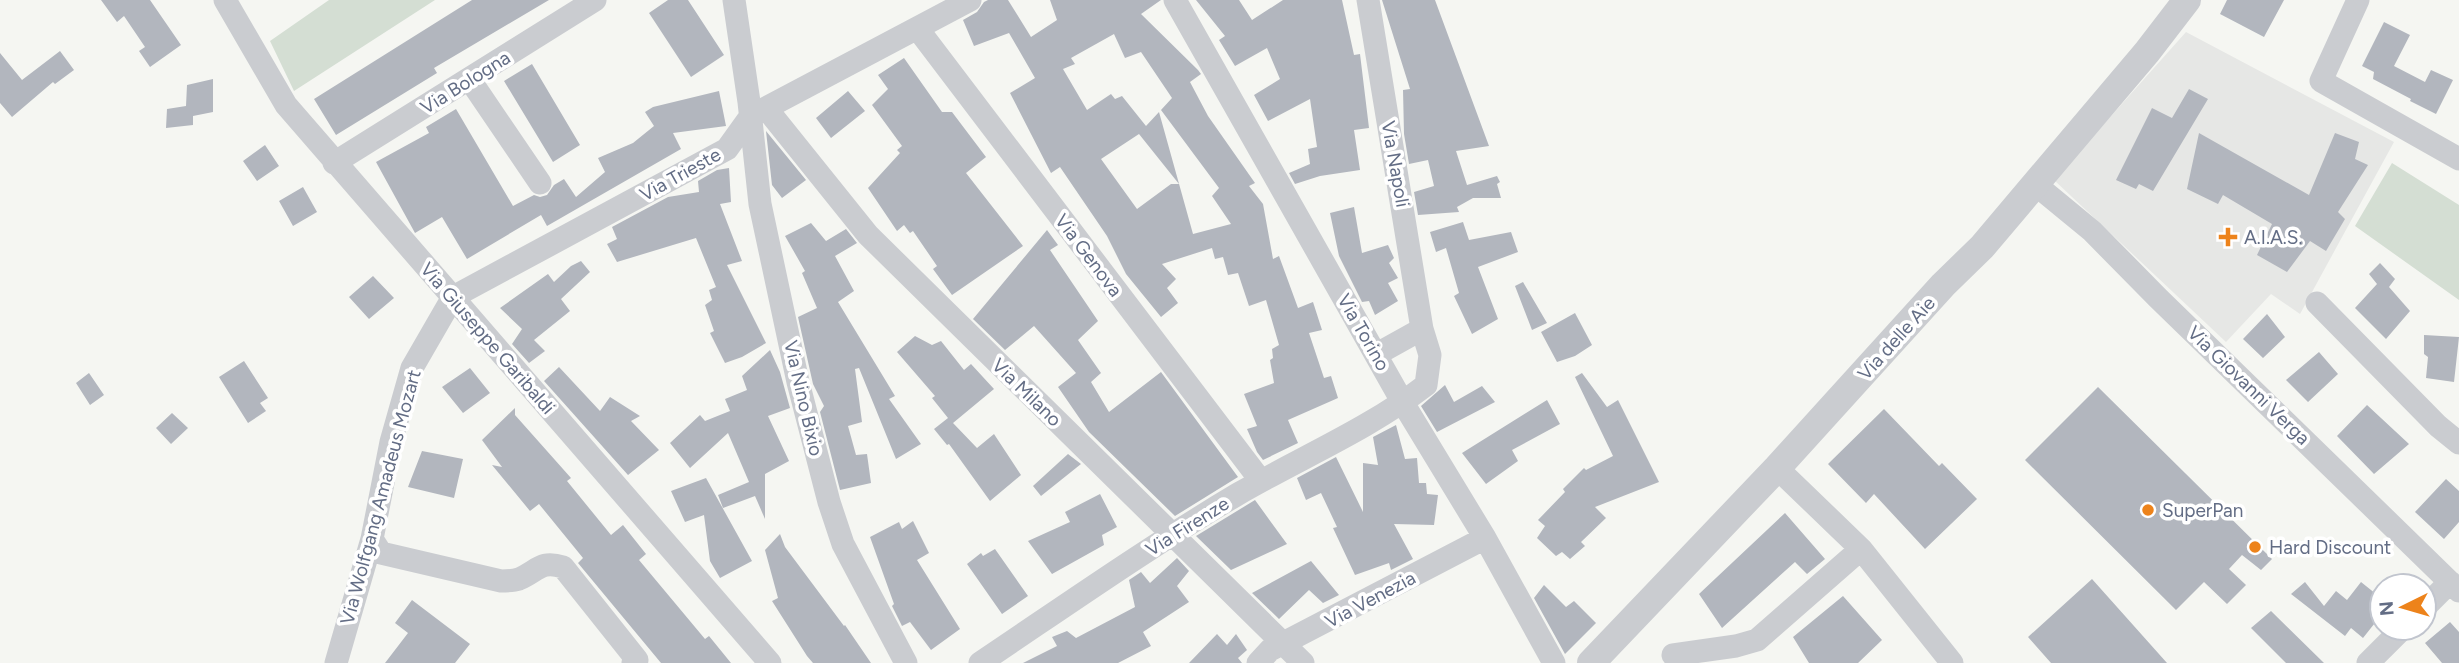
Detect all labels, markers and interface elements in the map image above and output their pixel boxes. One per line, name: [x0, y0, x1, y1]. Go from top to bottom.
street label: Via Bologna: [416, 46, 514, 119]
street label: Via Napoli: [1377, 119, 1414, 209]
street label: Via Trieste: [636, 143, 725, 206]
street label: Via Genova: [1050, 209, 1127, 301]
place label: A.I.A.S.: [2244, 226, 2302, 249]
marker: A.I.A.S.: [2218, 227, 2238, 247]
street label: Via Giuseppe Garibaldi: [415, 258, 560, 419]
street label: Via Torino: [1332, 290, 1395, 375]
street label: Via delle Aie: [1853, 292, 1940, 385]
street label: Via Giovanni Verga: [2183, 321, 2315, 450]
street label: Via Nino Bixio: [779, 338, 828, 458]
street label: Via Milano: [987, 354, 1066, 431]
street label: Via Wolfgang Amadeus Mozart: [335, 367, 426, 627]
street label: Via Firenze: [1141, 492, 1233, 561]
place label: SuperPan: [2162, 499, 2243, 522]
marker: SuperPan: [2140, 502, 2156, 518]
place label: Hard Discount: [2269, 536, 2391, 559]
marker: Hard Discount: [2247, 539, 2263, 555]
street label: Via Venezia: [1321, 566, 1419, 633]
north arrow: [2368, 572, 2438, 642]
text: N: [2374, 600, 2399, 617]

